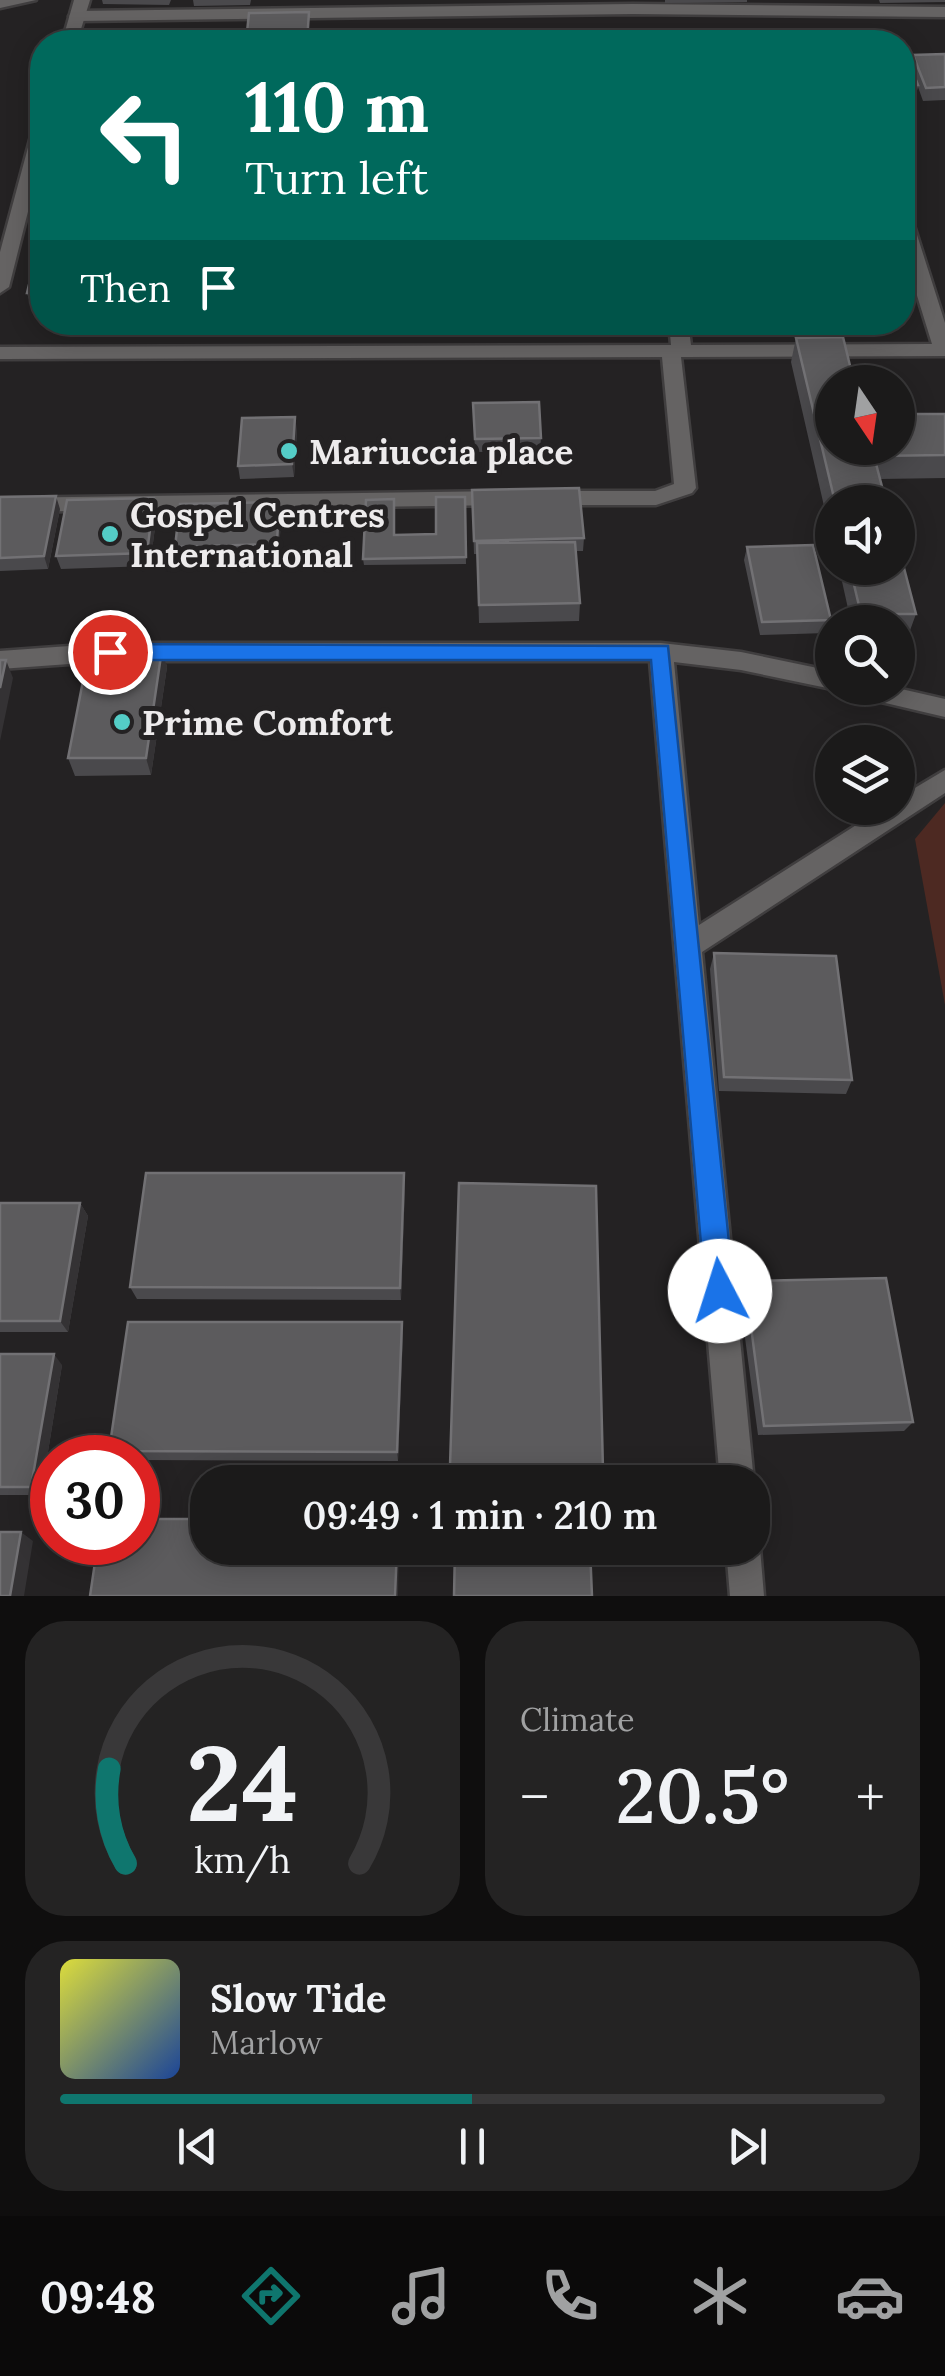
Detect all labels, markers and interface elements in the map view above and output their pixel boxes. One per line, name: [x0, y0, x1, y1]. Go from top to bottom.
text: 110 m: [245, 62, 429, 151]
icon: left: [80, 70, 210, 200]
text: Turn left: [245, 149, 428, 206]
icon: arrive: [191, 260, 246, 315]
text: Then: [80, 264, 171, 312]
north arrow: [815, 365, 915, 465]
map controls: [815, 365, 915, 825]
place label: Mariuccia place: [309, 429, 573, 474]
marker: Mariuccia place: [278, 440, 300, 462]
button: sound: [815, 485, 915, 585]
place label: Gospel Centres International: [130, 492, 385, 577]
marker: Gospel Centres International: [99, 523, 121, 545]
button: search: [815, 605, 915, 705]
pin: [68, 610, 153, 695]
icon: arrive: [83, 625, 138, 680]
place label: Prime Comfort: [142, 700, 393, 745]
marker: Prime Comfort: [111, 711, 133, 733]
button: layers: [815, 725, 915, 825]
position arrow: [668, 1239, 772, 1343]
speed limit sign: 30: [30, 1435, 160, 1565]
text: 09:49 · 1 min · 210 m: [303, 1491, 657, 1539]
text: Climate: [520, 1699, 635, 1740]
text: 24: [186, 1716, 299, 1849]
text: 20.5°: [616, 1748, 789, 1844]
text: −: [520, 1762, 549, 1832]
text: +: [856, 1762, 885, 1832]
text: km/h: [194, 1837, 291, 1883]
text: Slow Tide: [210, 1974, 387, 2022]
text: Marlow: [210, 2022, 322, 2063]
icon: previous: [170, 2119, 225, 2174]
icon: pause: [445, 2119, 500, 2174]
icon: next: [720, 2119, 775, 2174]
icon: directions: [236, 2261, 306, 2331]
icon: music: [386, 2261, 456, 2331]
icon: phone: [535, 2261, 605, 2331]
icon: climate: [685, 2261, 755, 2331]
icon: car: [835, 2261, 905, 2331]
text: 09:48: [40, 2268, 156, 2325]

